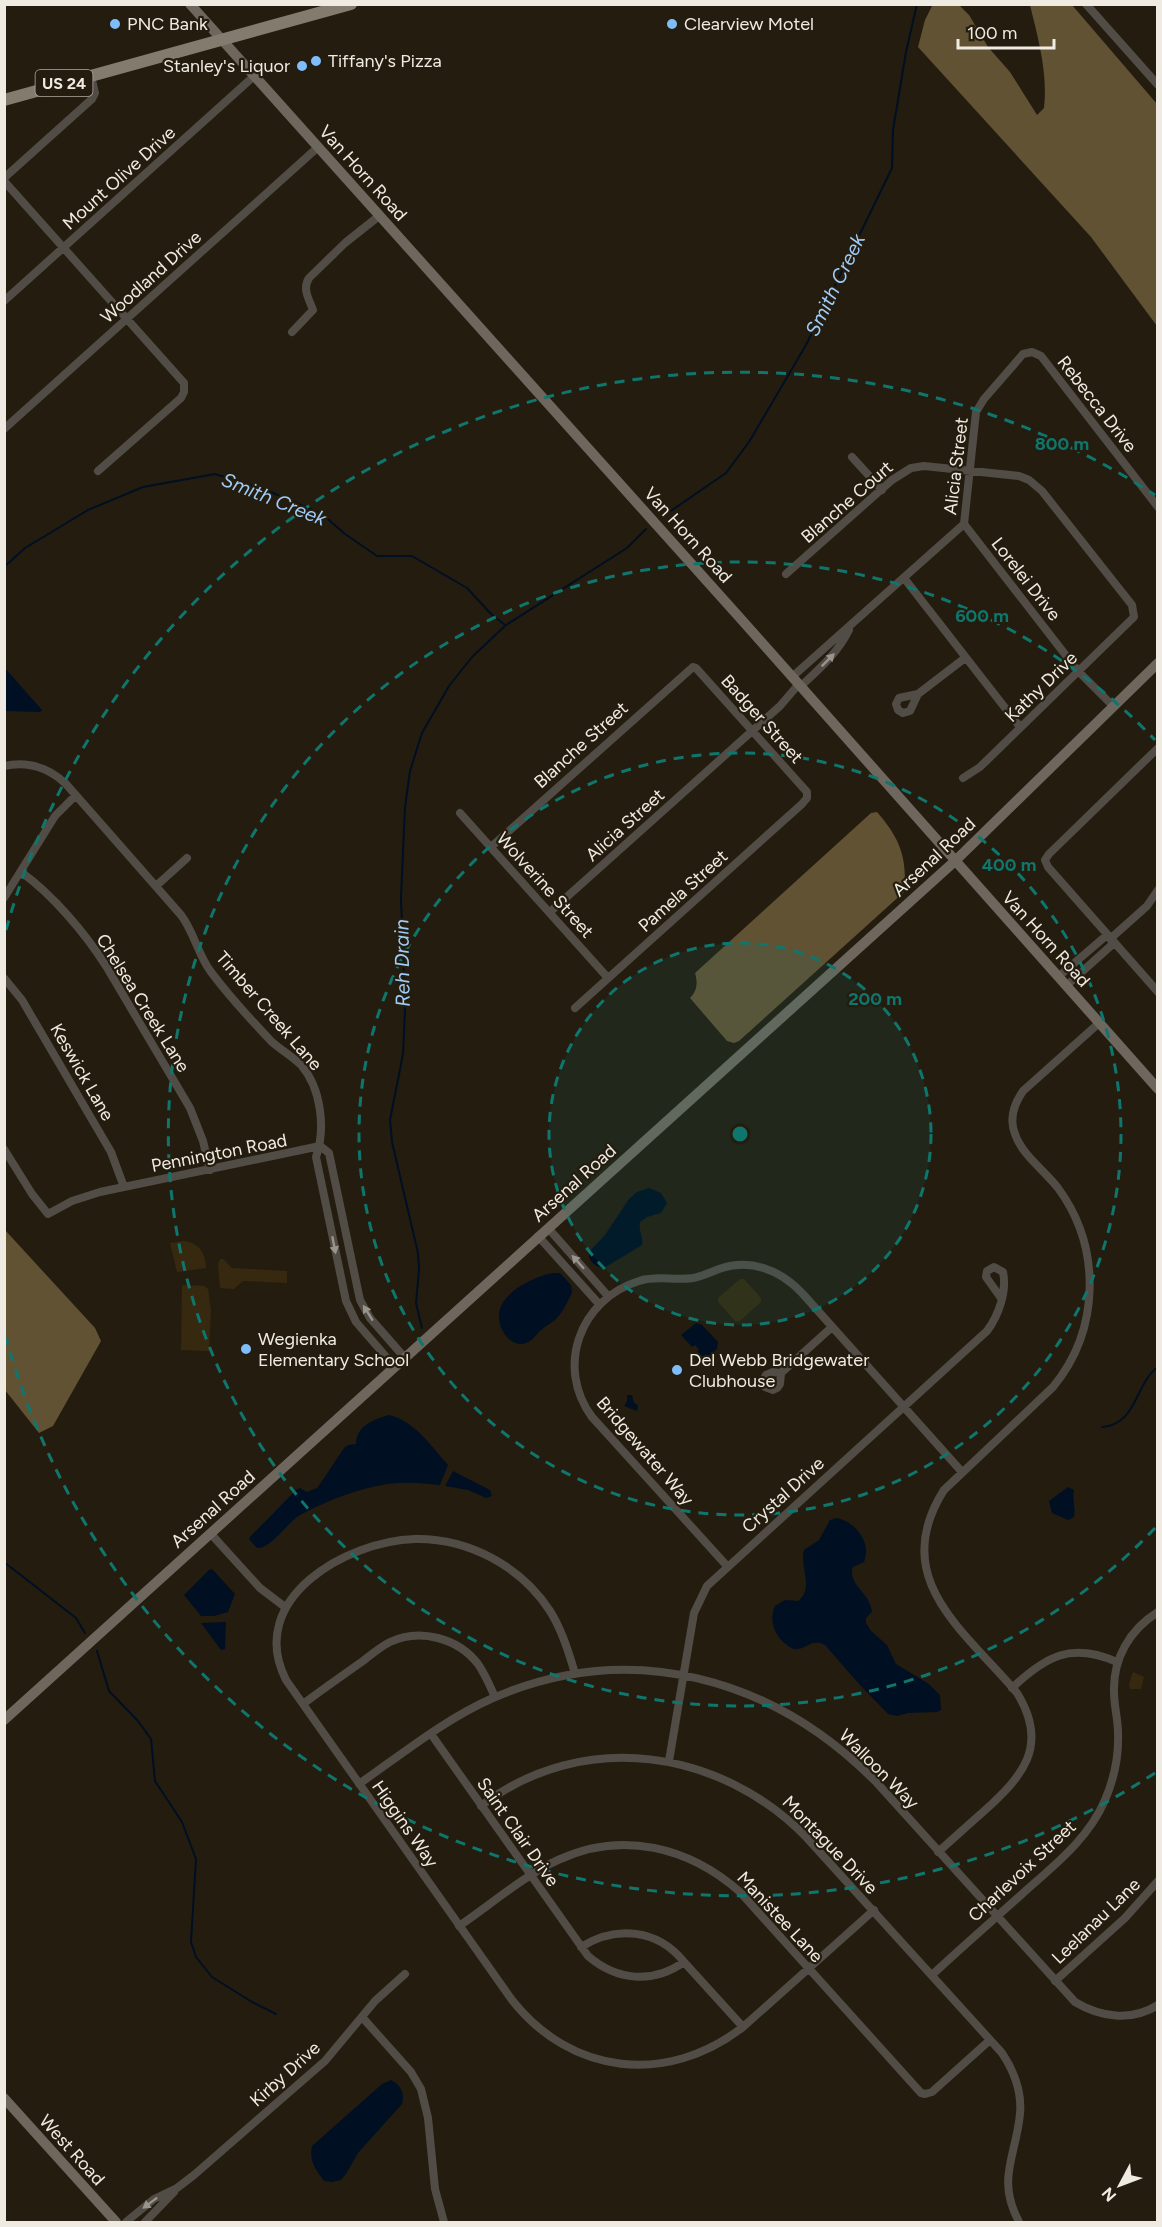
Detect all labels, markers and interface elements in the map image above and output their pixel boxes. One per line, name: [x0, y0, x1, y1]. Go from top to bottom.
scale bar: [958, 12, 1054, 50]
place label: PNC Bank: [127, 13, 208, 35]
place label: Clearview Motel: [684, 13, 814, 35]
marker: PNC Bank: [108, 17, 122, 31]
marker: Clearview Motel: [665, 17, 679, 31]
text: 100 m: [967, 22, 1017, 44]
place label: Tiffany's Pizza: [328, 50, 442, 72]
marker: Tiffany's Pizza: [309, 54, 323, 68]
place label: Stanley's Liquor: [163, 55, 290, 77]
marker: Stanley's Liquor: [295, 59, 309, 73]
road number: US 24: [36, 70, 92, 96]
street label: Mount Olive Drive: [58, 121, 180, 234]
street label: Van Horn Road: [314, 121, 412, 225]
street label: Woodland Drive: [96, 226, 206, 328]
water label: Smith Creek: [800, 229, 871, 340]
street label: Rebecca Drive: [1053, 351, 1142, 457]
street label: Alicia Street: [939, 416, 973, 516]
text: 800 m: [1035, 433, 1089, 455]
street label: Blanche Court: [797, 456, 898, 548]
water label: Smith Creek: [218, 467, 331, 531]
street label: Van Horn Road: [639, 483, 737, 587]
street label: Lorelei Drive: [987, 533, 1065, 625]
text: 600 m: [955, 605, 1009, 627]
street label: Kathy Drive: [1000, 647, 1082, 727]
one-way arrow: [820, 653, 834, 667]
street label: Badger Street: [716, 670, 808, 768]
street label: Blanche Street: [530, 697, 633, 793]
street label: Alicia Street: [581, 784, 669, 866]
street label: Arsenal Road: [888, 813, 980, 901]
street label: Wolverine Street: [492, 828, 598, 943]
street label: Pamela Street: [634, 845, 732, 937]
text: 400 m: [982, 854, 1036, 876]
street label: Van Horn Road: [997, 887, 1095, 991]
water label: Reh Drain: [389, 919, 415, 1007]
street label: Chelsea Creek Lane: [92, 930, 195, 1076]
street label: Timber Creek Lane: [211, 947, 327, 1075]
text: 200 m: [848, 988, 902, 1010]
street label: Keswick Lane: [45, 1019, 119, 1125]
centre of rings: [730, 1124, 750, 1144]
street label: Pennington Road: [149, 1129, 289, 1177]
street label: Arsenal Road: [527, 1140, 621, 1226]
one-way arrow: [329, 1235, 339, 1254]
one-way arrow: [572, 1255, 585, 1270]
one-way arrow: [362, 1305, 373, 1321]
place label: Wegienka Elementary School: [258, 1328, 409, 1371]
marker: Wegienka Elementary School: [239, 1342, 253, 1356]
place label: Del Webb Bridgewater Clubhouse: [689, 1349, 869, 1392]
marker: Del Webb Bridgewater Clubhouse: [670, 1363, 684, 1377]
street label: Bridgewater Way: [592, 1392, 699, 1510]
street label: Crystal Drive: [737, 1452, 829, 1538]
street label: Arsenal Road: [166, 1466, 260, 1552]
street label: Walloon Way: [834, 1724, 924, 1814]
street label: Saint Clair Drive: [472, 1773, 564, 1891]
street label: Higgins Way: [367, 1776, 443, 1872]
street label: Montague Drive: [778, 1791, 883, 1899]
street label: Charlevoix Street: [964, 1815, 1080, 1926]
street label: Manistee Lane: [732, 1867, 828, 1967]
street label: Leelanau Lane: [1047, 1873, 1145, 1969]
street label: Kirby Drive: [245, 2037, 325, 2111]
street label: West Road: [35, 2110, 109, 2190]
north arrow: [1090, 2155, 1150, 2215]
text: N: [1098, 2184, 1120, 2205]
one-way arrow: [143, 2197, 159, 2209]

